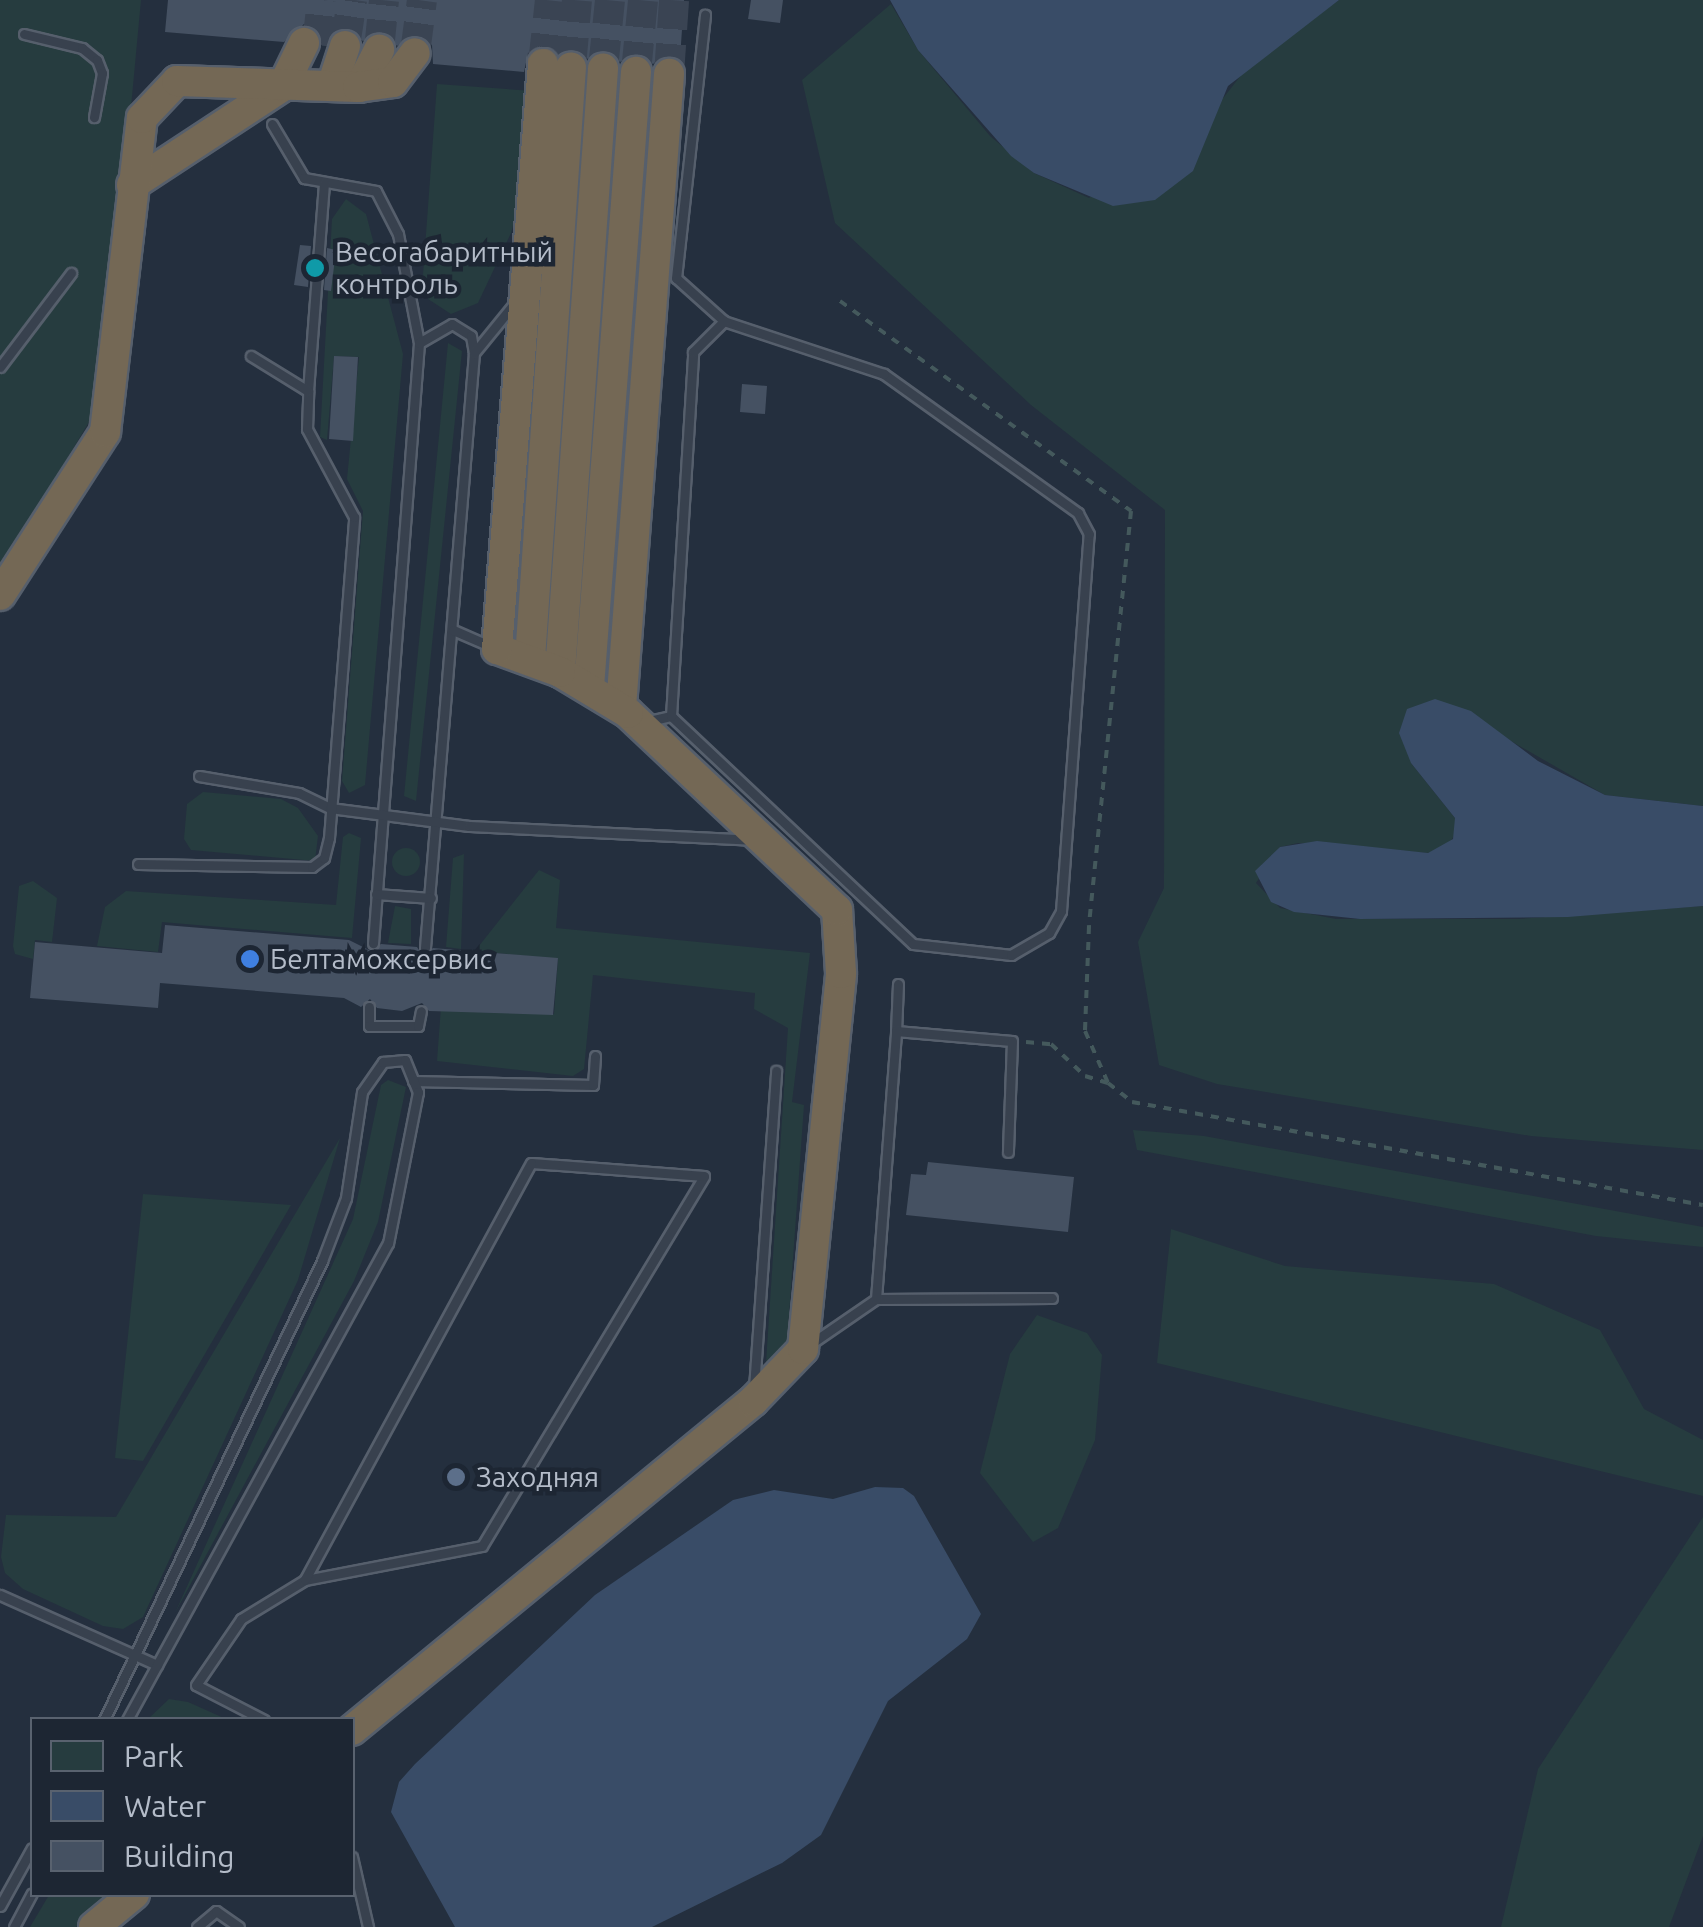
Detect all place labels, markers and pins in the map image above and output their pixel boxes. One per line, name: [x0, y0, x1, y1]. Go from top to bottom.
place label: Весогабаритный контроль: [335, 235, 553, 301]
marker: Весогабаритный контроль: [304, 257, 326, 279]
place label: Белтаможсервис: [270, 942, 493, 976]
marker: Белтаможсервис: [239, 948, 261, 970]
place label: Заходняя: [476, 1460, 599, 1494]
marker: Заходняя: [445, 1466, 467, 1488]

